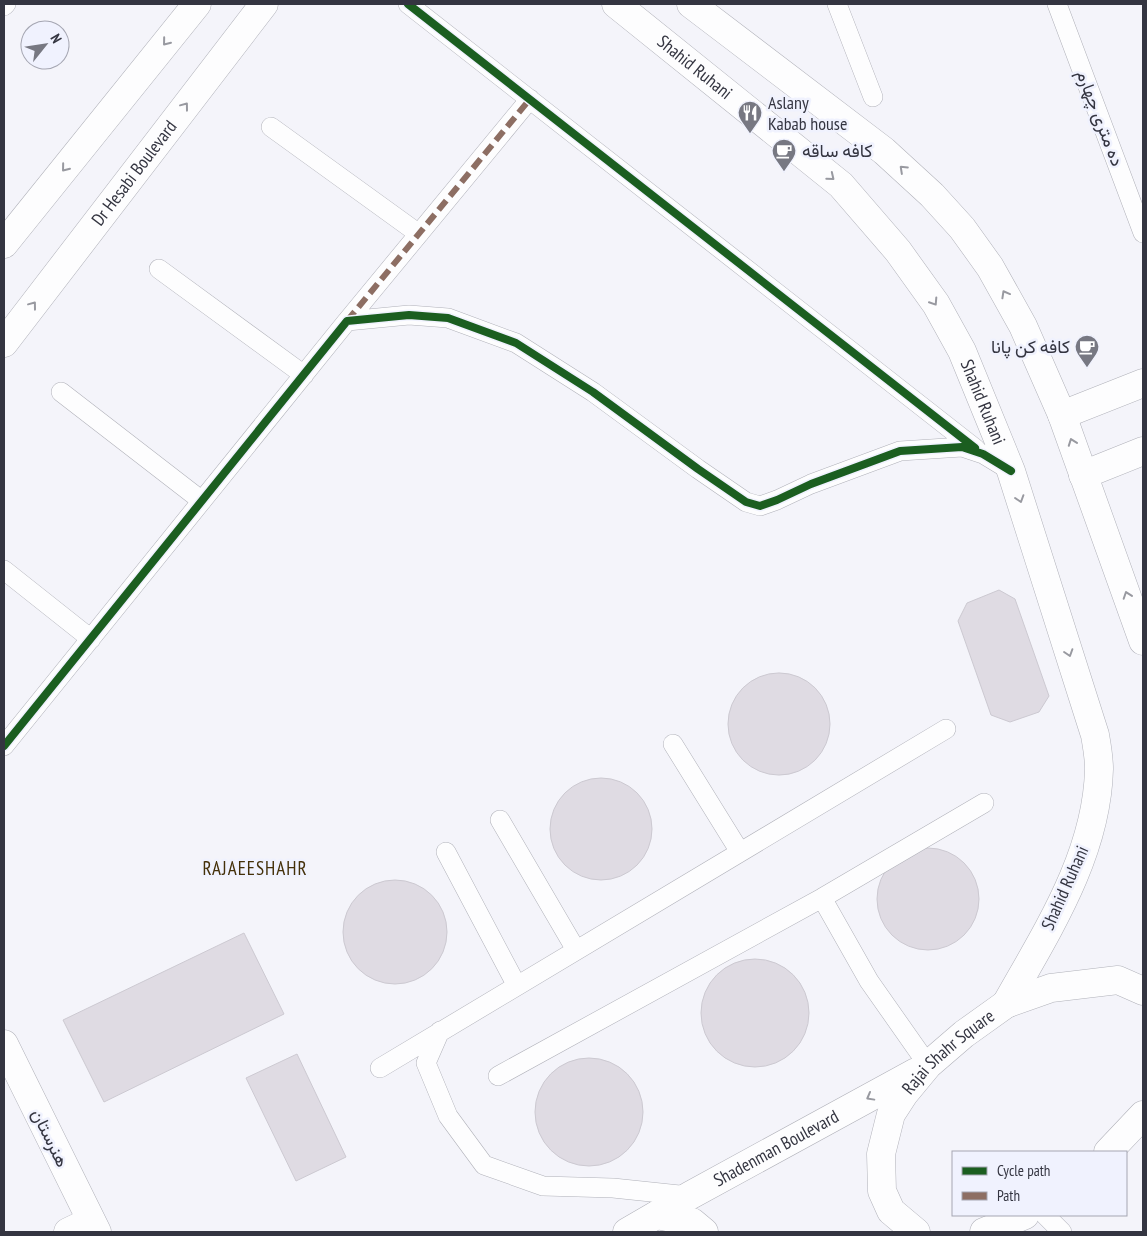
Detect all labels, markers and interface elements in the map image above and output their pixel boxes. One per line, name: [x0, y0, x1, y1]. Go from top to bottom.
north arrow: [20, 20, 70, 70]
street label: Shahid Ruhani: [653, 30, 737, 104]
text: N: [47, 31, 66, 46]
one-way arrow: [164, 36, 172, 45]
street label: ده متری چهارم: [1071, 66, 1129, 170]
place label: Aslany Kabab house: [768, 91, 847, 135]
restaurant icon: Aslany Kabab house: [737, 100, 763, 134]
one-way arrow: [180, 103, 188, 112]
street label: Dr Hesabi Boulevard: [86, 116, 181, 230]
cafe icon: کافه ساقه: [771, 138, 797, 172]
place label: کافه ساقه: [802, 139, 873, 162]
one-way arrow: [61, 163, 70, 172]
one-way arrow: [900, 166, 909, 175]
one-way arrow: [826, 171, 835, 180]
one-way arrow: [1001, 290, 1011, 299]
one-way arrow: [928, 296, 937, 306]
one-way arrow: [28, 302, 36, 311]
cafe icon: کافه کن پانا: [1074, 334, 1100, 368]
place label: کافه کن پانا: [991, 335, 1070, 359]
street label: Shahid Ruhani: [956, 356, 1011, 448]
one-way arrow: [1068, 438, 1078, 447]
one-way arrow: [1014, 494, 1024, 502]
one-way arrow: [1123, 591, 1133, 599]
one-way arrow: [1064, 649, 1074, 657]
street label: Shahid Ruhani: [1036, 842, 1093, 933]
district label: RAJAEESHAHR: [202, 856, 308, 880]
street label: Rajai Shahr Square: [897, 1004, 999, 1099]
one-way arrow: [866, 1091, 875, 1101]
street label: هنرستان: [26, 1105, 74, 1171]
street label: Shadenman Boulevard: [709, 1105, 842, 1191]
legend: [952, 1151, 1127, 1216]
text: Cycle path: [997, 1161, 1050, 1180]
text: Path: [997, 1186, 1020, 1205]

